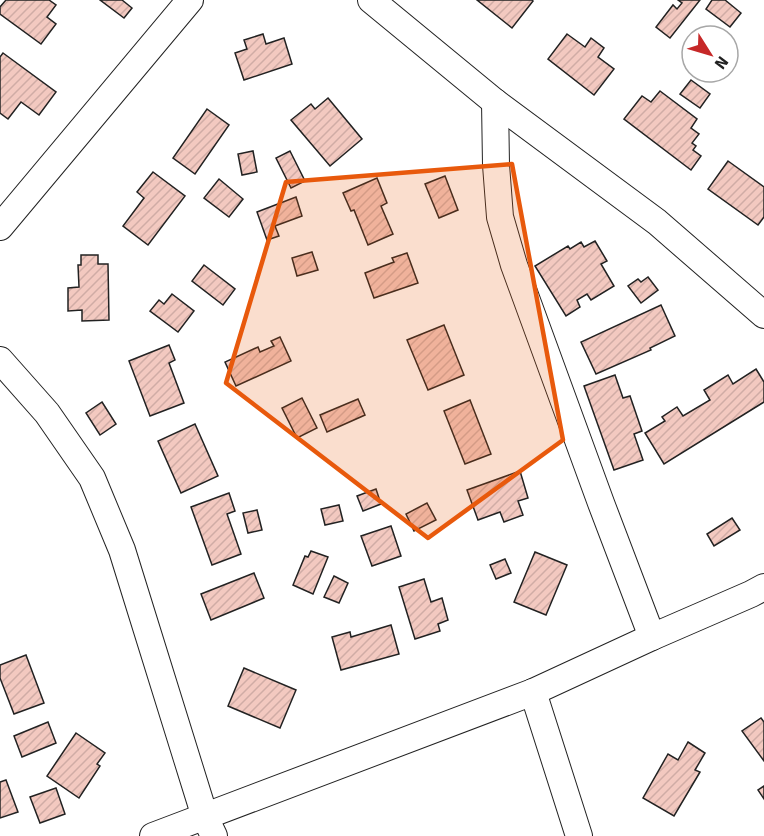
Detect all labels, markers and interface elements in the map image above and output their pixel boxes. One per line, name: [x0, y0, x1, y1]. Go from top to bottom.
north arrow: [680, 24, 740, 84]
text: N: [710, 52, 733, 73]

